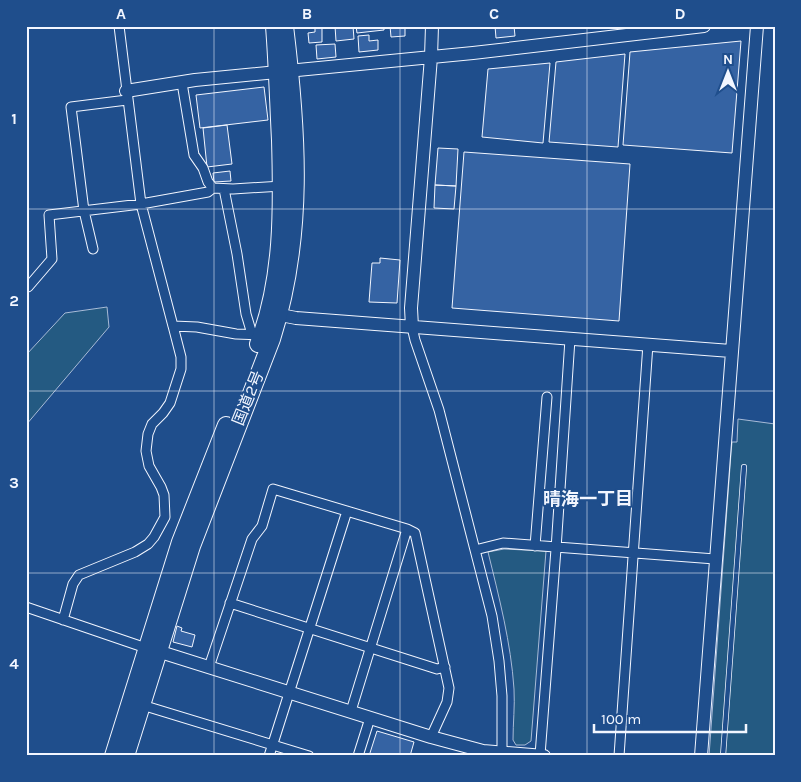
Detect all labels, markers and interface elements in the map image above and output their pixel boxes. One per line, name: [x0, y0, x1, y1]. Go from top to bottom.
text: A: [116, 4, 126, 23]
text: B: [302, 4, 312, 23]
text: C: [489, 4, 499, 23]
text: D: [675, 4, 686, 23]
north arrow: [704, 48, 754, 98]
text: N: [723, 51, 733, 68]
text: 1: [11, 109, 17, 128]
text: 2: [9, 291, 19, 310]
street label: 国道2号: [228, 368, 268, 428]
text: 3: [9, 473, 19, 492]
district label: 晴海一丁目: [543, 488, 633, 510]
text: 4: [9, 654, 19, 673]
scale bar: [594, 702, 746, 734]
text: 100 m: [601, 710, 641, 728]

